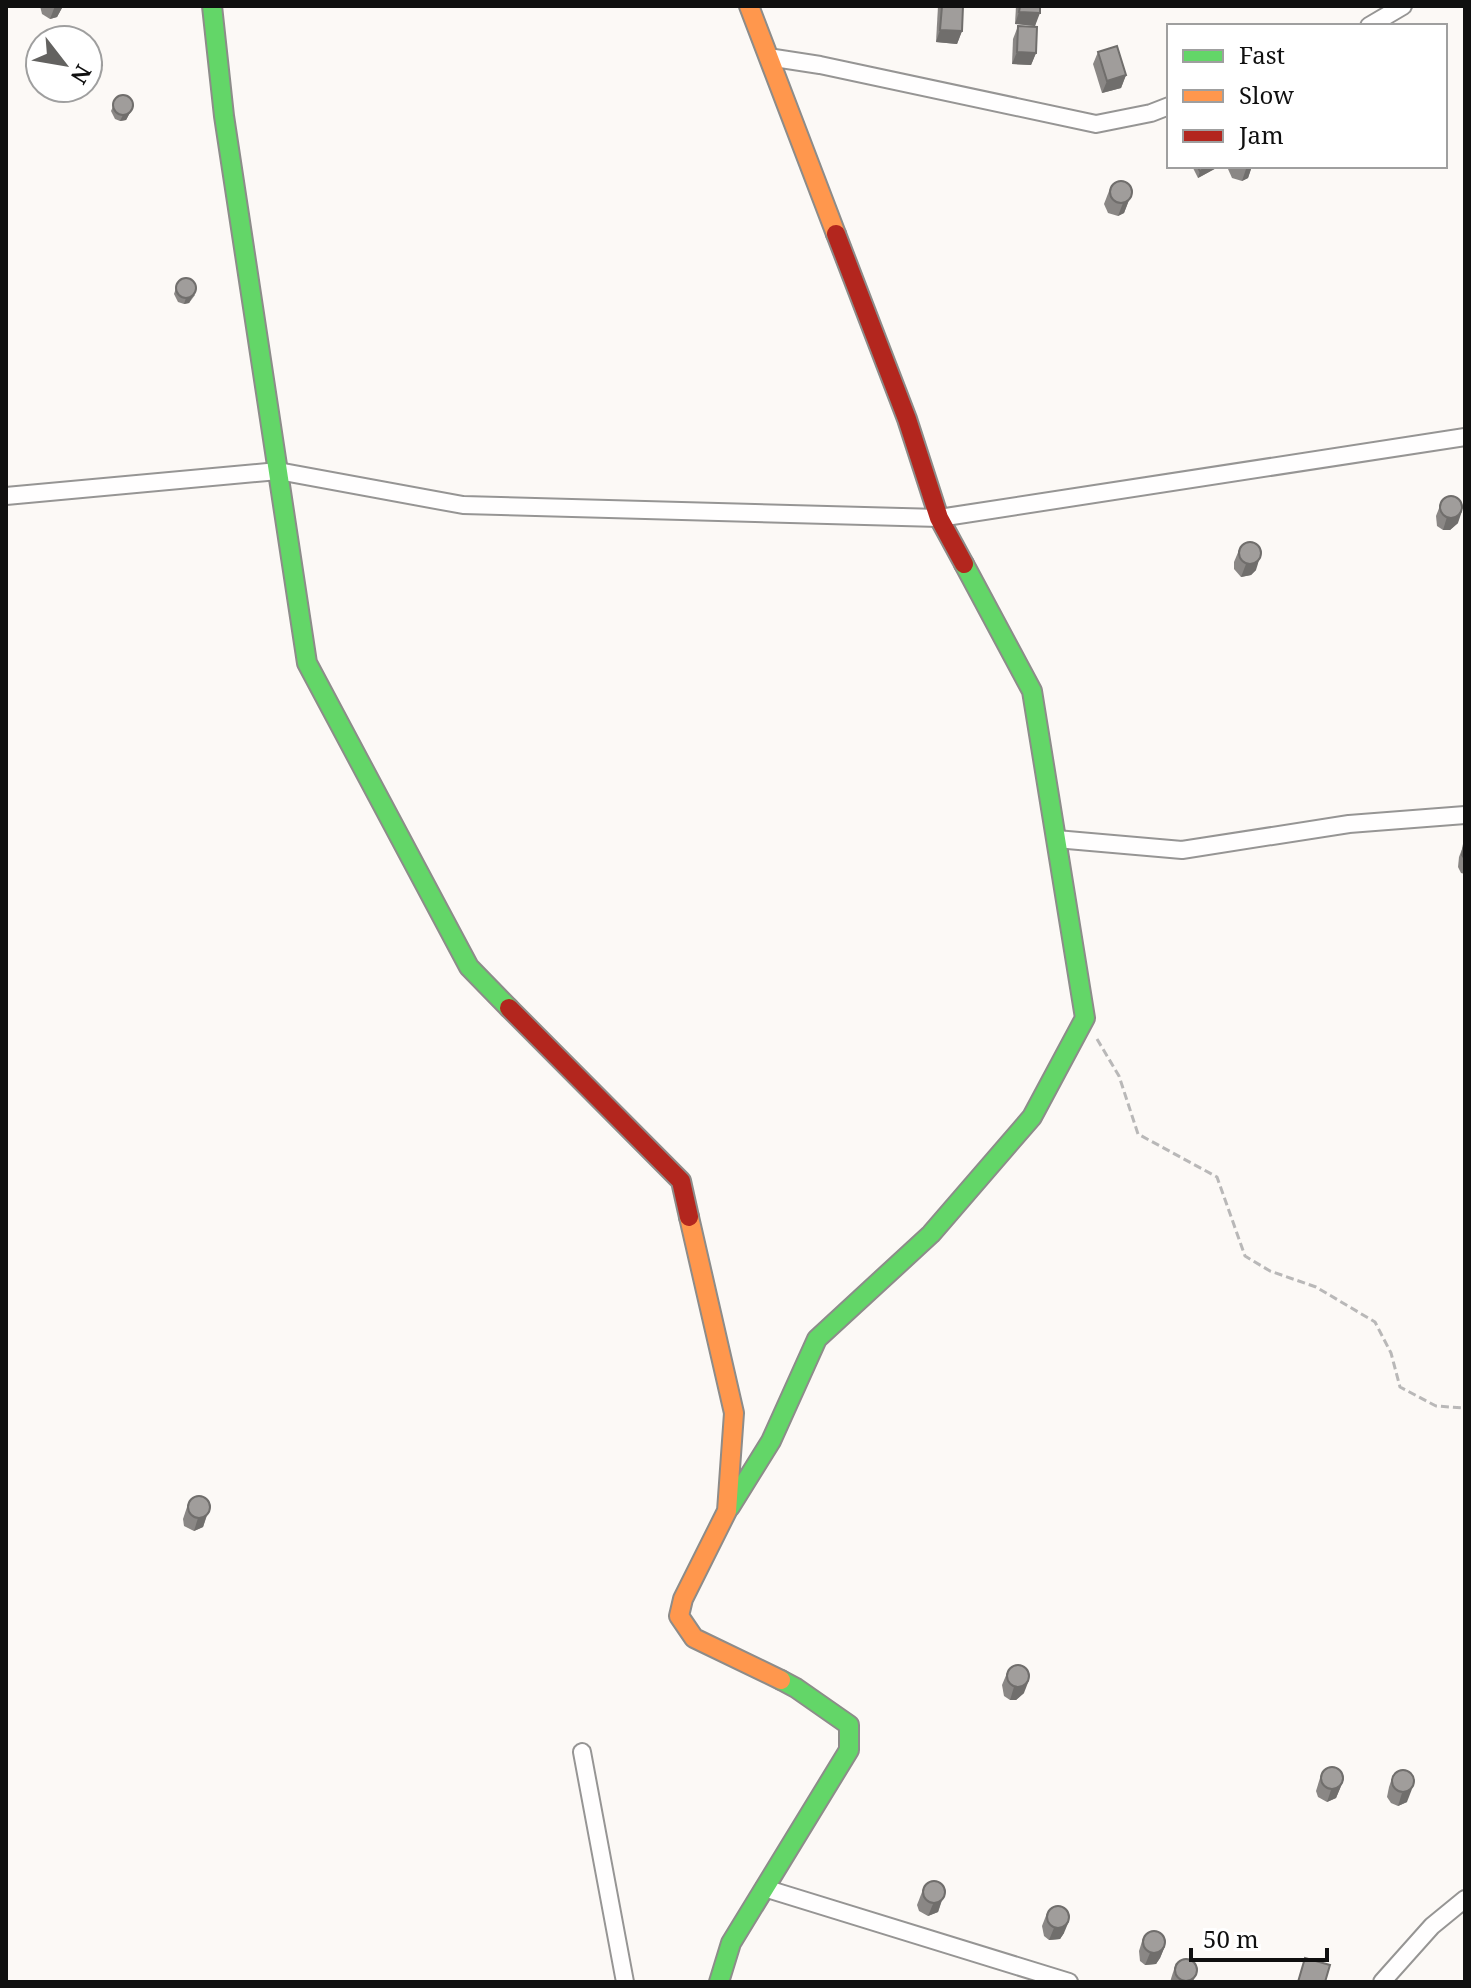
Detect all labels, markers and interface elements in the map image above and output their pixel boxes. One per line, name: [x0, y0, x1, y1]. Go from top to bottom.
north arrow: [24, 24, 104, 104]
legend: [1167, 24, 1447, 168]
text: Fast: [1239, 38, 1285, 71]
text: N: [65, 60, 99, 90]
text: Slow: [1239, 78, 1294, 111]
text: Jam: [1238, 118, 1284, 151]
scale bar: [1191, 1912, 1327, 1962]
text: 50 m: [1203, 1922, 1259, 1955]

